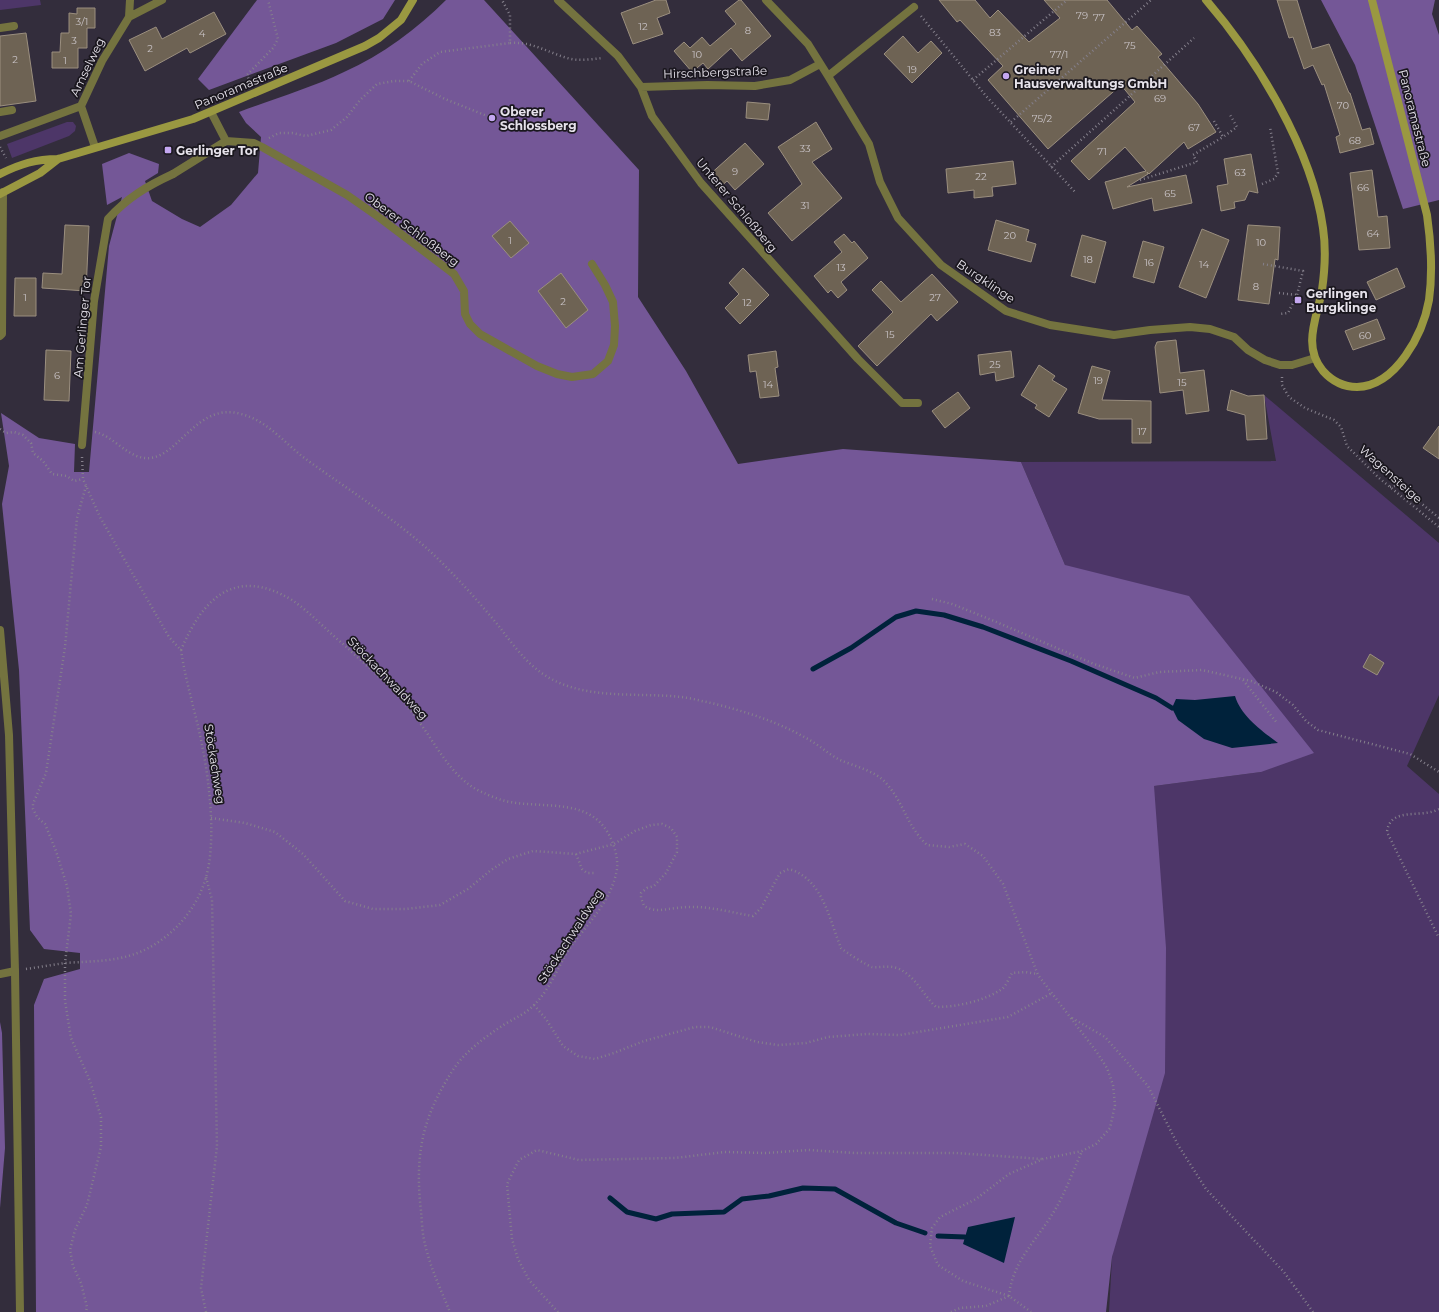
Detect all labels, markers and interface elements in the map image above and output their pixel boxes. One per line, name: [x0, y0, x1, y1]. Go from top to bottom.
house number: 79: [1076, 9, 1088, 22]
house number: 77: [1093, 11, 1105, 24]
house number: 3/1: [76, 15, 88, 28]
house number: 12: [638, 20, 648, 33]
house number: 8: [745, 24, 751, 37]
house number: 83: [989, 26, 1001, 39]
house number: 4: [199, 27, 206, 40]
house number: 3: [71, 34, 77, 47]
street label: Amselweg: [66, 35, 108, 99]
house number: 75: [1124, 39, 1136, 52]
house number: 2: [147, 42, 153, 55]
house number: 10: [692, 48, 702, 61]
house number: 77/1: [1050, 48, 1068, 61]
house number: 2: [12, 53, 18, 66]
house number: 1: [63, 54, 67, 67]
street label: Panoramastraße: [192, 60, 290, 112]
place label: Greiner Hausverwaltungs GmbH: [1014, 62, 1167, 91]
street label: Hirschbergstraße: [663, 63, 767, 81]
house number: 19: [907, 63, 917, 76]
street label: Panoramastraße: [1396, 68, 1434, 168]
marker: Greiner Hausverwaltungs GmbH: [1001, 71, 1011, 81]
house number: 69: [1154, 92, 1166, 105]
house number: 70: [1337, 99, 1350, 112]
place label: Oberer Schlossberg: [500, 104, 577, 133]
house number: 75/2: [1032, 112, 1053, 125]
marker: Oberer Schlossberg: [487, 113, 497, 123]
house number: 67: [1188, 121, 1200, 134]
house number: 68: [1349, 134, 1361, 147]
house number: 33: [799, 142, 811, 155]
place label: Gerlinger Tor: [176, 143, 258, 158]
marker: Gerlinger Tor: [163, 145, 173, 155]
house number: 71: [1097, 145, 1107, 158]
street label: Unterer Schloßberg: [693, 155, 781, 255]
house number: 9: [732, 165, 738, 178]
house number: 63: [1234, 166, 1246, 179]
house number: 22: [975, 170, 987, 183]
house number: 66: [1357, 181, 1369, 194]
house number: 65: [1164, 187, 1176, 200]
street label: Oberer Schloßberg: [362, 189, 462, 269]
house number: 31: [800, 199, 810, 212]
house number: 64: [1367, 227, 1380, 240]
house number: 20: [1004, 229, 1017, 242]
house number: 1: [508, 234, 512, 247]
house number: 10: [1256, 236, 1266, 249]
house number: 18: [1083, 253, 1093, 266]
street label: Burgklinge: [954, 256, 1018, 306]
house number: 16: [1144, 256, 1154, 269]
house number: 14: [1199, 258, 1209, 271]
house number: 13: [836, 261, 846, 274]
street label: Am Gerlinger Tor: [70, 275, 94, 379]
house number: 8: [1253, 280, 1259, 293]
place label: Gerlingen Burgklinge: [1306, 286, 1377, 315]
house number: 1: [23, 291, 27, 304]
house number: 27: [929, 291, 941, 304]
house number: 2: [560, 295, 566, 308]
marker: Gerlingen Burgklinge: [1293, 295, 1303, 305]
house number: 12: [742, 296, 752, 309]
house number: 15: [885, 328, 895, 341]
house number: 60: [1359, 329, 1372, 342]
house number: 25: [989, 358, 1001, 371]
house number: 6: [54, 369, 60, 382]
house number: 19: [1093, 374, 1103, 387]
house number: 15: [1177, 376, 1187, 389]
house number: 14: [763, 378, 773, 391]
house number: 17: [1137, 425, 1147, 438]
street label: Wagensteige: [1356, 442, 1426, 506]
street label: Stöckachwaldweg: [345, 633, 431, 723]
street label: Stöckachweg: [201, 723, 229, 805]
street label: Stöckachwaldweg: [534, 886, 606, 986]

